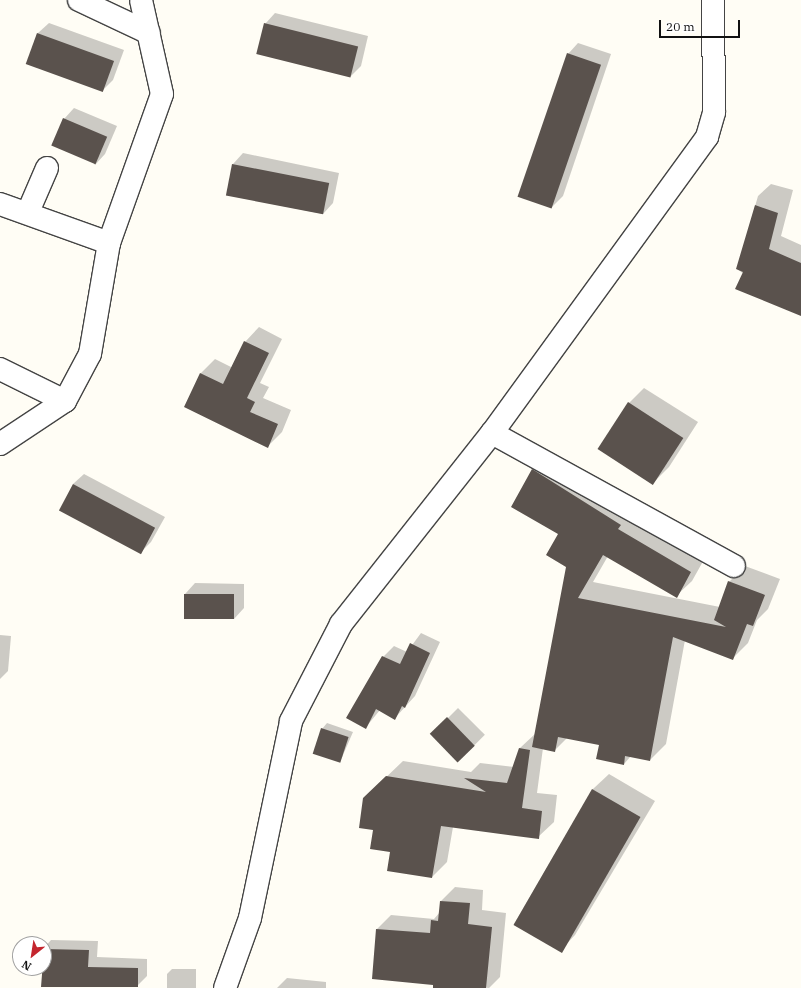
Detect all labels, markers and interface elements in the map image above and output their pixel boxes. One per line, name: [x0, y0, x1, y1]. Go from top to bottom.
scale bar: [661, 12, 742, 38]
text: 20 m: [666, 19, 695, 34]
north arrow: [12, 936, 52, 976]
text: N: [19, 957, 34, 974]

